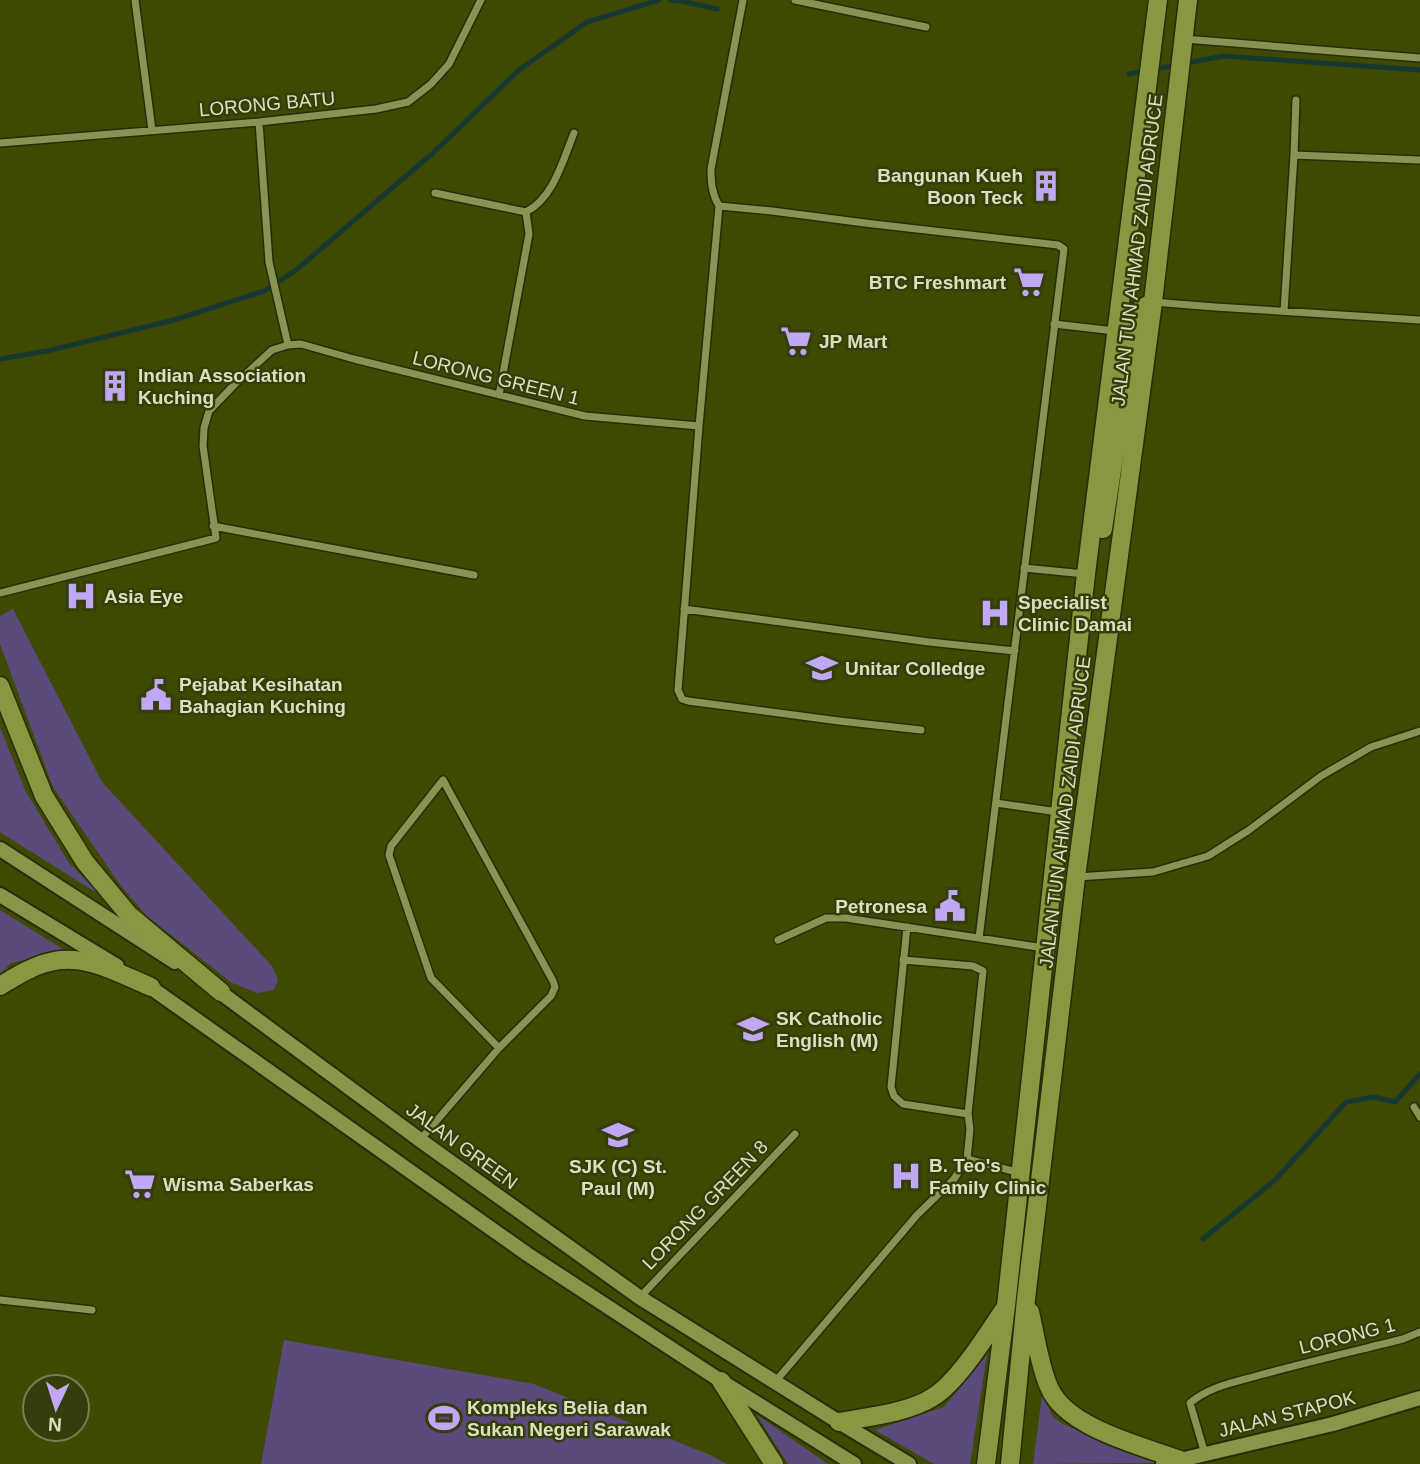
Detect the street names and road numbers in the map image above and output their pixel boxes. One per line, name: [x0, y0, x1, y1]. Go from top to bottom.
street label: LORONG BATU: [198, 88, 336, 120]
street label: JALAN TUN AHMAD ZAIDI ADRUCE: [1107, 93, 1167, 407]
street label: LORONG GREEN 1: [410, 347, 582, 409]
street label: JALAN TUN AHMAD ZAIDI ADRUCE: [1035, 655, 1095, 969]
street label: JALAN GREEN: [402, 1099, 522, 1193]
street label: LORONG GREEN 8: [638, 1136, 772, 1274]
street label: LORONG 1: [1297, 1314, 1397, 1358]
street label: JALAN STAPOK: [1216, 1387, 1358, 1441]

